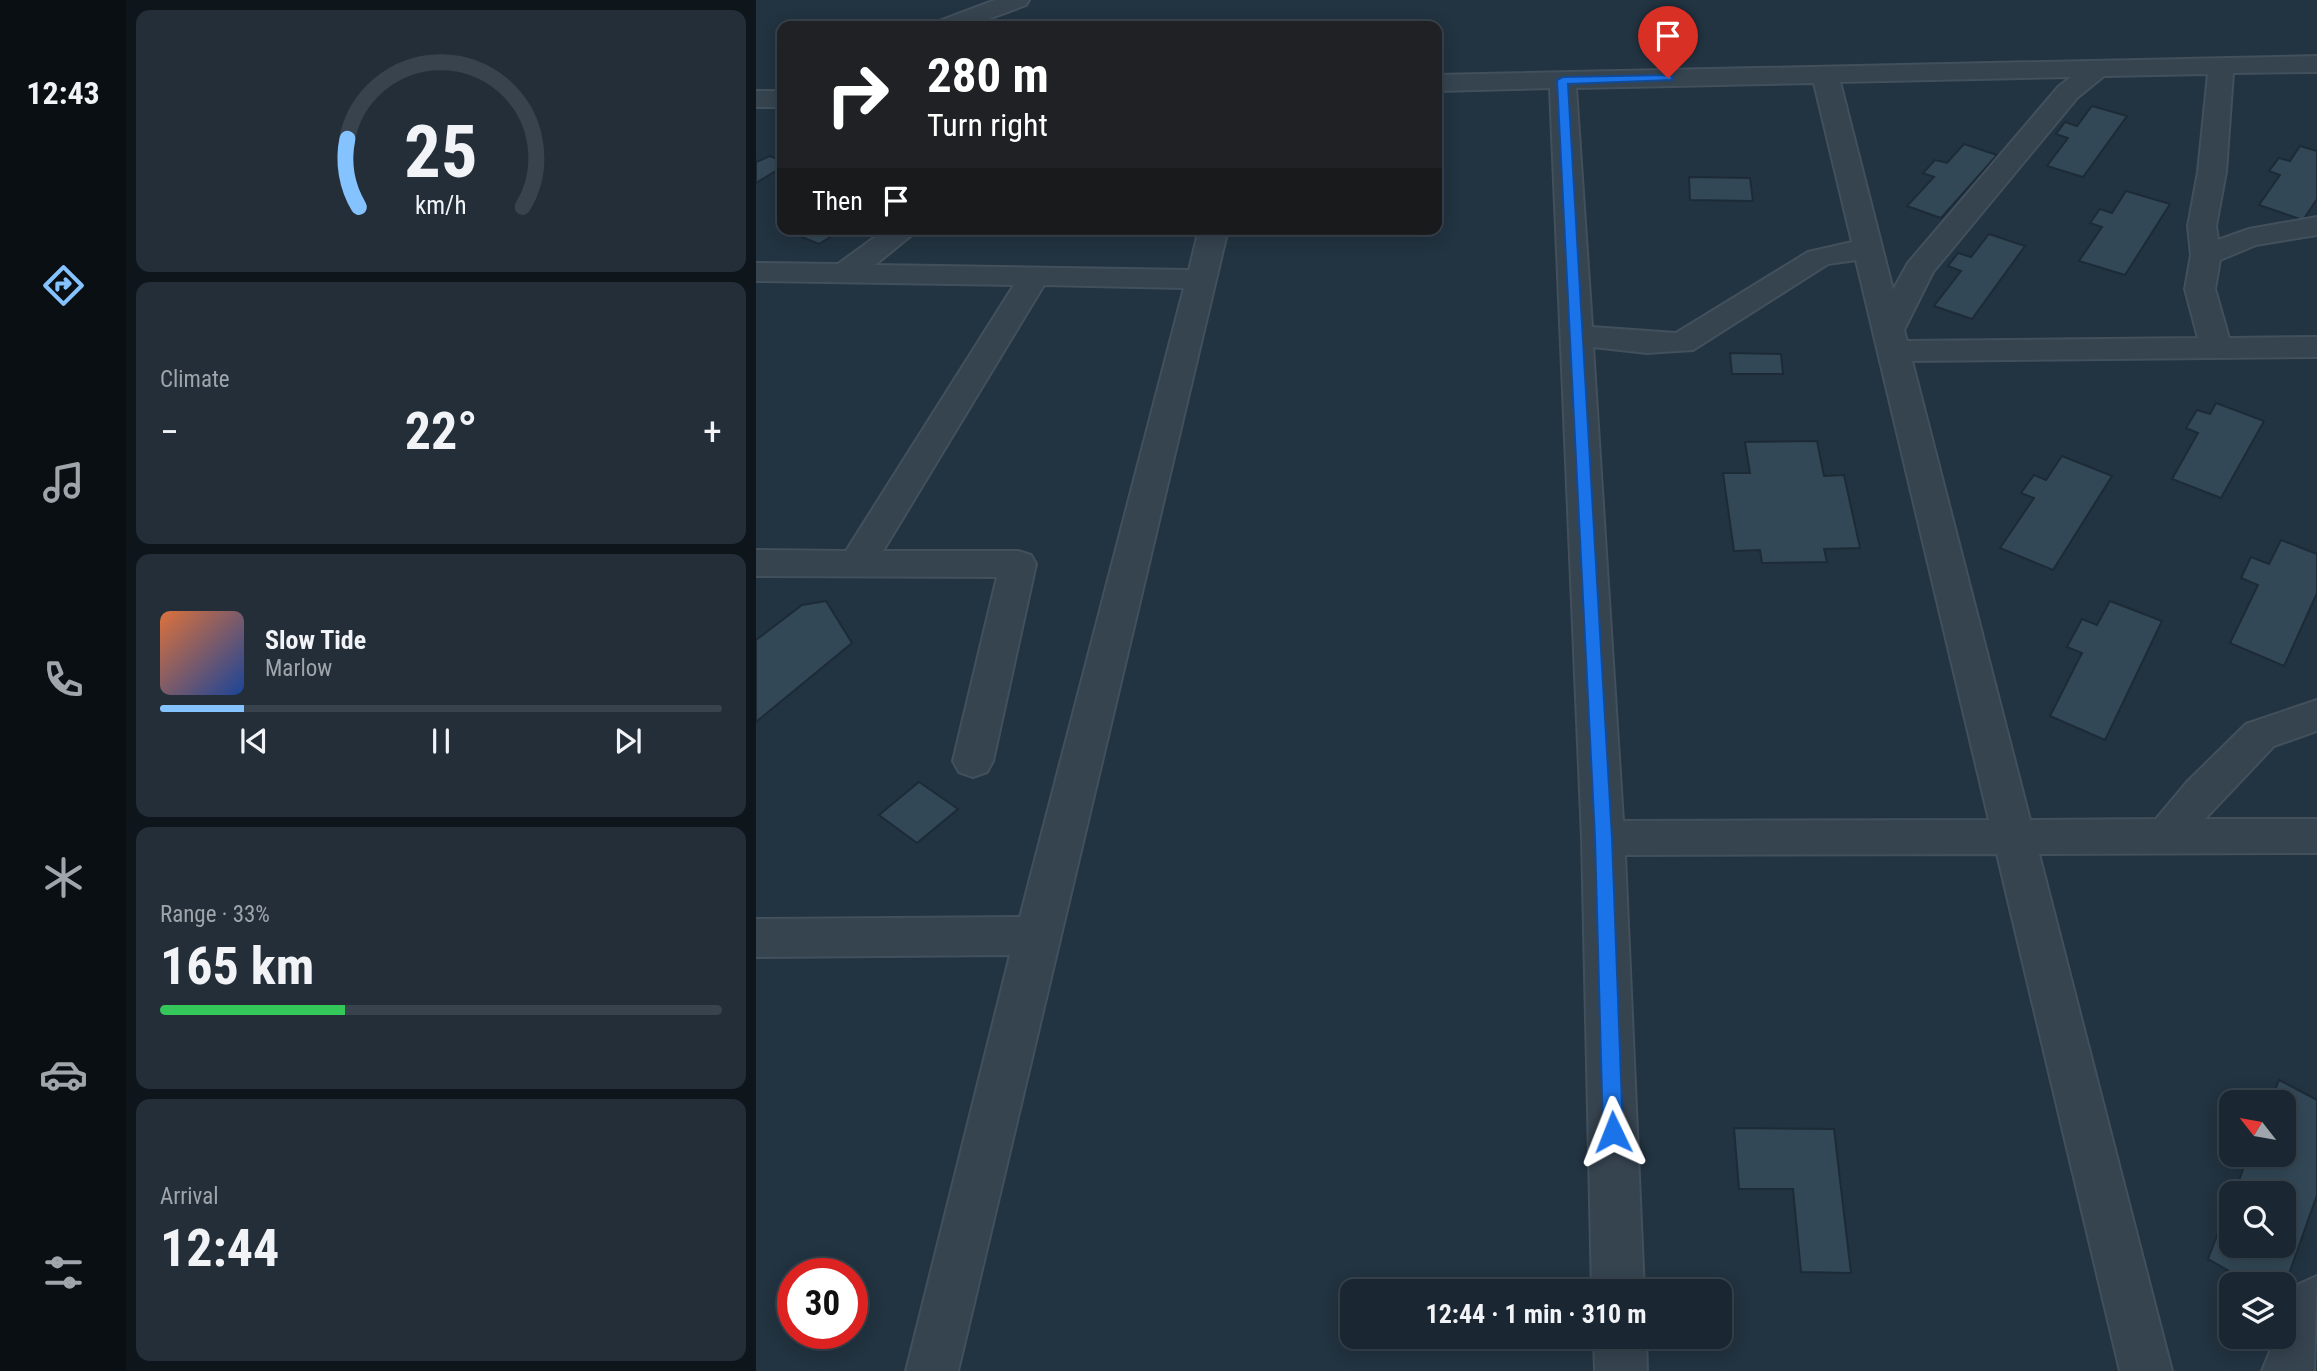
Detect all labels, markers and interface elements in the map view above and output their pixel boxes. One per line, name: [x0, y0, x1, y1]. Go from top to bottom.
pin: [1638, 6, 1698, 78]
icon: arrive: [1649, 17, 1687, 55]
text: 280 m: [927, 47, 1049, 104]
icon: right: [812, 49, 903, 140]
text: 12:43: [26, 74, 100, 112]
text: Turn right: [927, 106, 1048, 144]
text: 25: [404, 109, 478, 195]
icon: arrive: [877, 182, 915, 220]
text: Then: [812, 186, 863, 216]
text: km/h: [415, 191, 467, 220]
icon: directions: [39, 261, 88, 310]
text: Climate: [160, 366, 230, 393]
text: 22°: [405, 401, 477, 462]
text: −: [160, 410, 179, 454]
text: +: [703, 410, 722, 454]
icon: music: [39, 458, 88, 507]
text: Slow Tide: [265, 625, 366, 655]
icon: phone: [39, 655, 88, 704]
text: Marlow: [265, 655, 332, 682]
icon: previous: [235, 722, 273, 760]
icon: pause: [422, 722, 460, 760]
icon: next: [609, 722, 647, 760]
icon: climate: [39, 853, 88, 902]
text: Range · 33%: [160, 901, 270, 928]
text: 165 km: [160, 936, 314, 997]
icon: car: [39, 1050, 88, 1099]
north arrow: [2219, 1090, 2296, 1167]
map controls: [2219, 1090, 2296, 1349]
position arrow: [1576, 1095, 1650, 1169]
button: search: [2219, 1181, 2296, 1258]
text: Arrival: [160, 1183, 219, 1210]
text: 12:44: [160, 1218, 279, 1279]
icon: filters: [39, 1248, 88, 1297]
speed limit sign: 30: [777, 1258, 868, 1349]
button: layers: [2219, 1272, 2296, 1349]
text: 12:44 · 1 min · 310 m: [1426, 1299, 1646, 1329]

